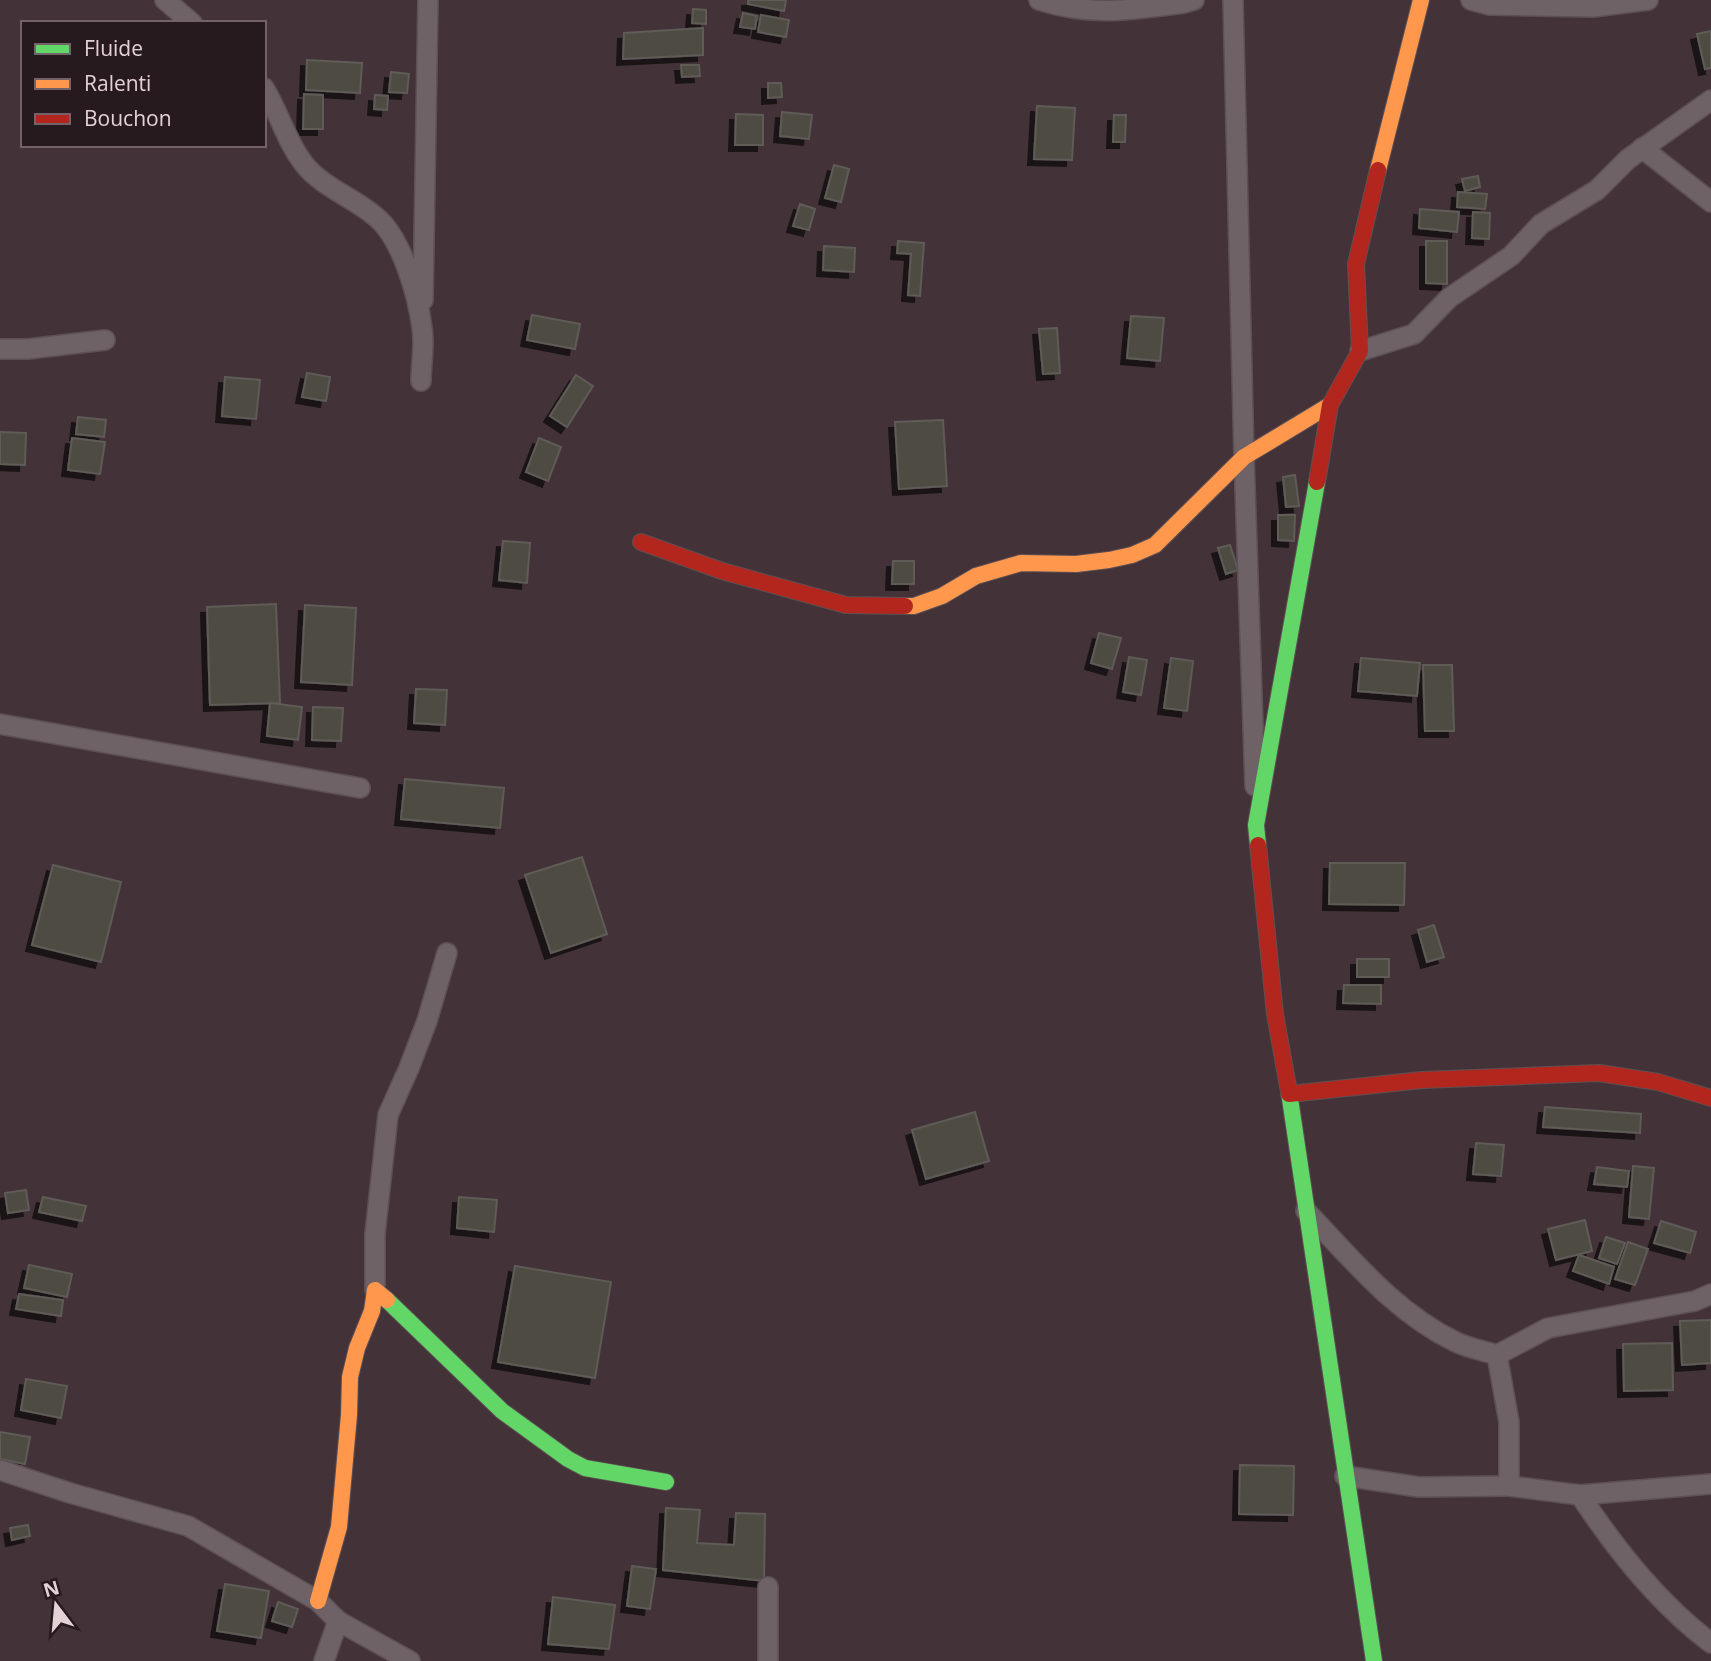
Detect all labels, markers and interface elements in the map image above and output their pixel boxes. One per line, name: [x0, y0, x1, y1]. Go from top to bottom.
legend: [21, 21, 266, 147]
text: Fluide: [84, 34, 143, 62]
text: Ralenti: [84, 69, 151, 97]
text: Bouchon: [84, 104, 172, 132]
north arrow: [21, 1570, 91, 1640]
text: N: [40, 1574, 62, 1603]

